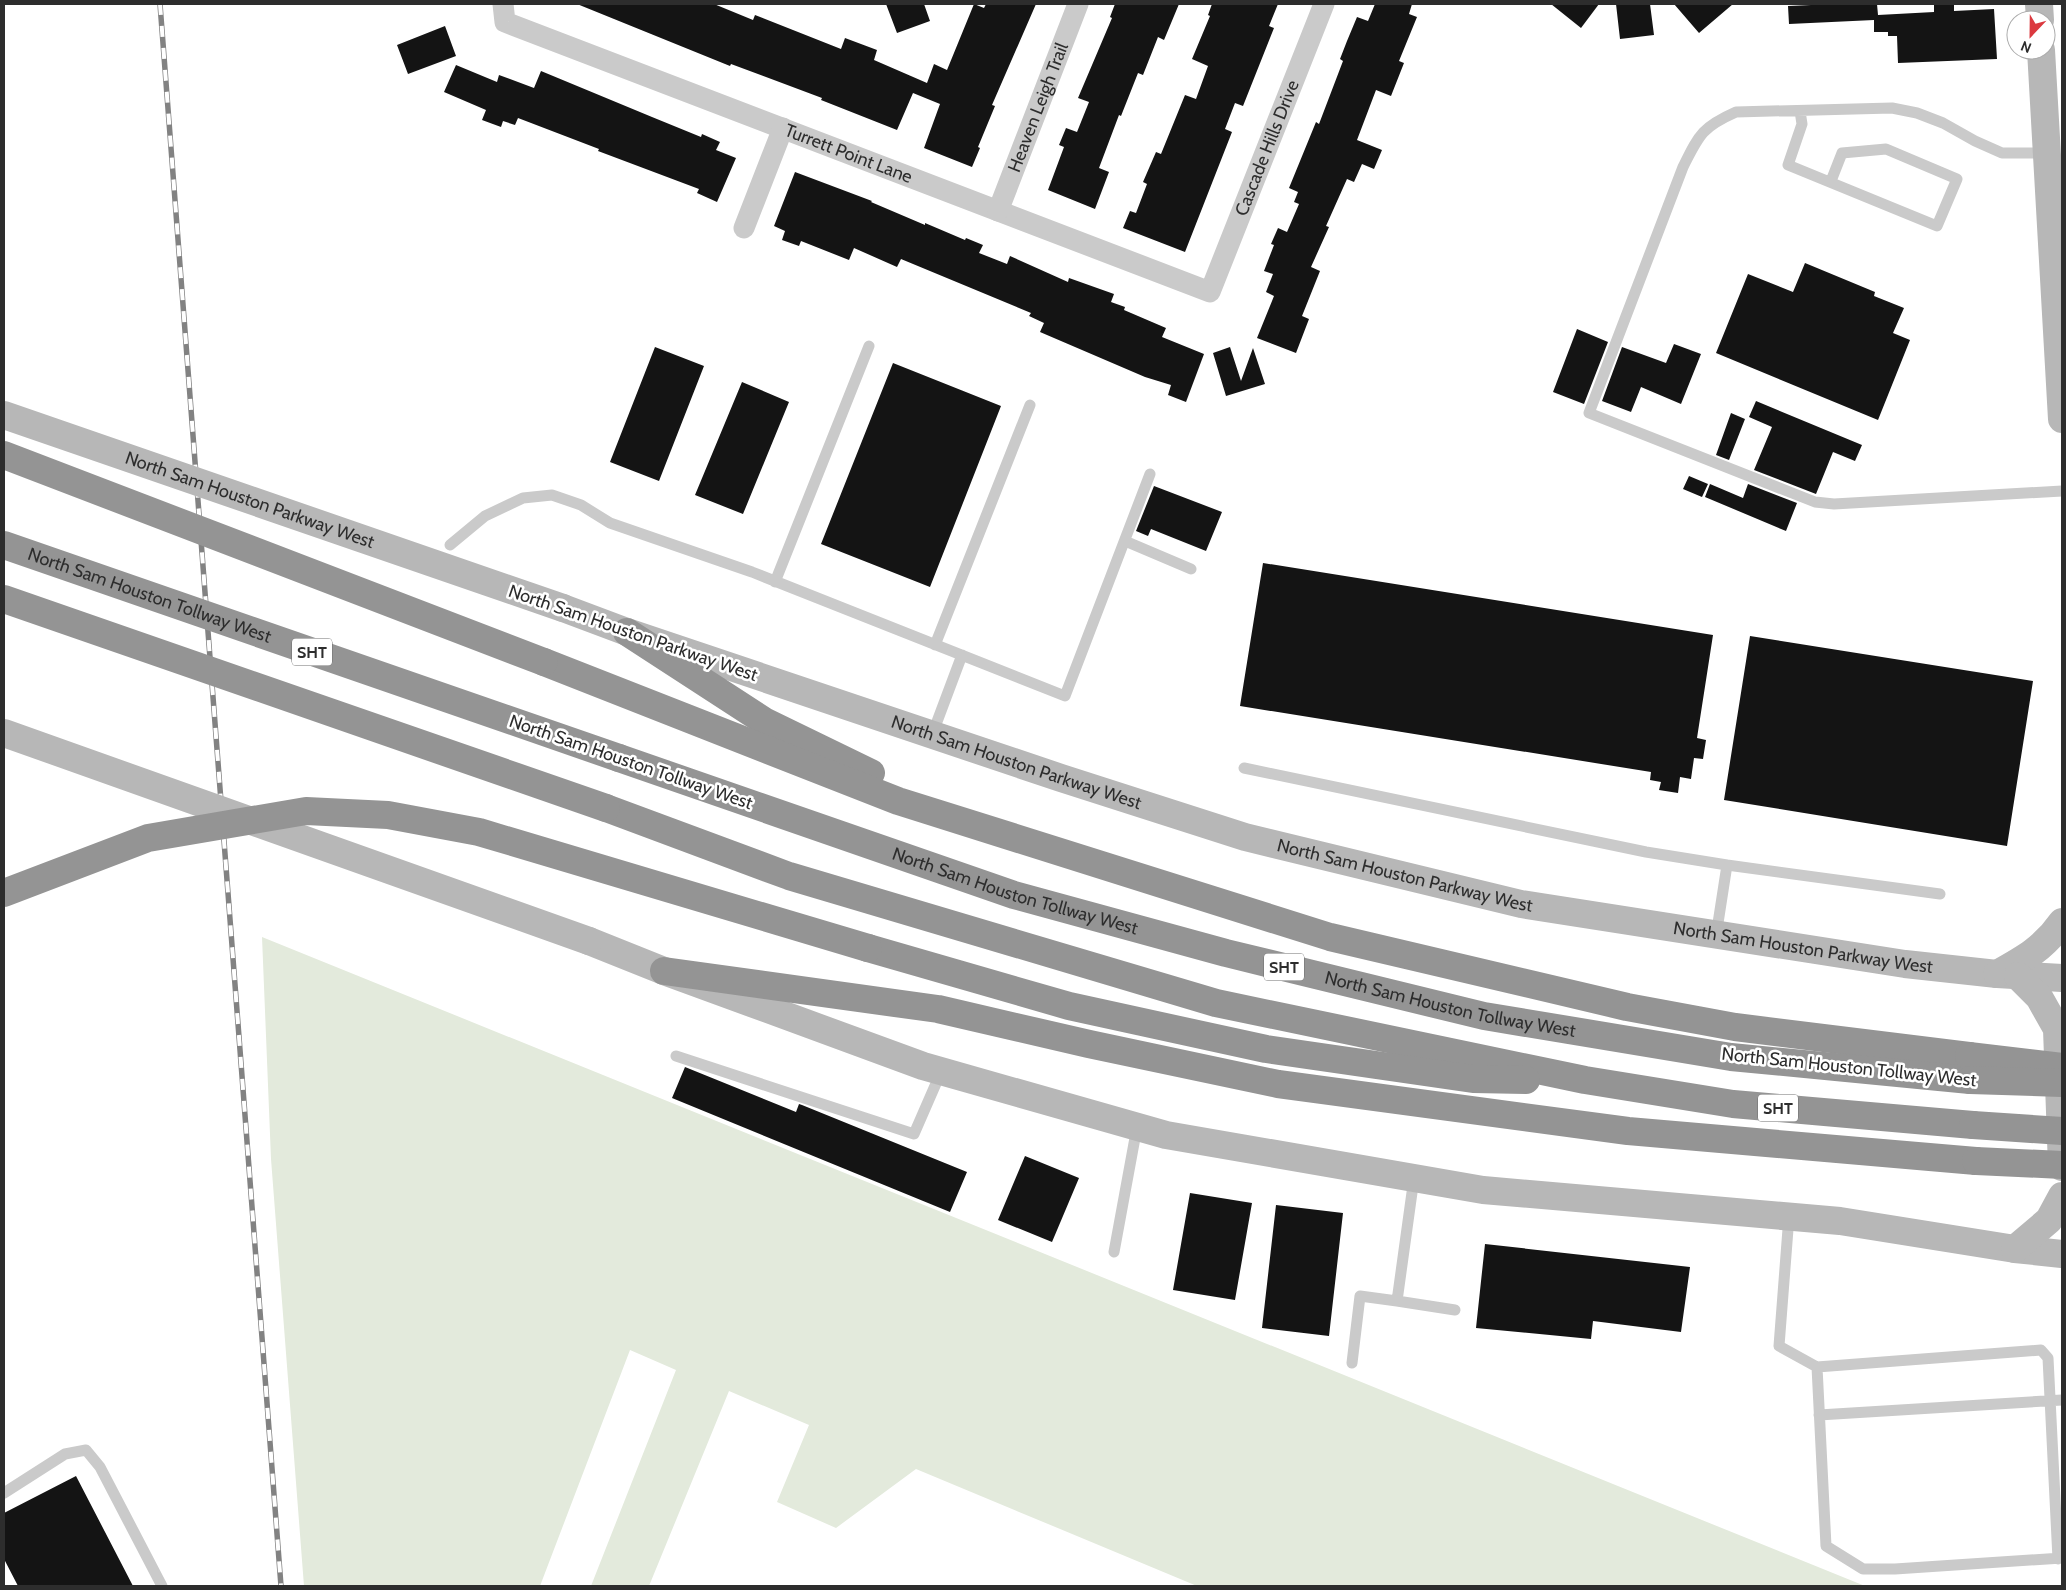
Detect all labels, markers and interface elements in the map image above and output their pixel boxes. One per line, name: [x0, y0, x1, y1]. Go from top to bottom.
north arrow: [2006, 10, 2056, 60]
text: N: [2018, 37, 2034, 57]
street label: Heaven Leigh Trail: [1003, 39, 1073, 175]
street label: Cascade Hills Drive: [1230, 77, 1304, 219]
street label: Turrett Point Lane: [782, 119, 915, 188]
street label: North Sam Houston Parkway West: [122, 447, 377, 553]
street label: North Sam Houston Tollway West: [25, 543, 274, 648]
street label: North Sam Houston Parkway West: [506, 580, 760, 686]
road number: SHT: [292, 638, 332, 666]
street label: North Sam Houston Tollway West: [506, 710, 756, 814]
street label: North Sam Houston Parkway West: [888, 711, 1144, 814]
street label: North Sam Houston Parkway West: [1275, 834, 1534, 917]
street label: North Sam Houston Tollway West: [889, 843, 1140, 939]
street label: North Sam Houston Parkway West: [1672, 917, 1934, 978]
road number: SHT: [1264, 954, 1304, 980]
street label: North Sam Houston Tollway West: [1322, 967, 1577, 1042]
street label: North Sam Houston Tollway West: [1721, 1043, 1977, 1091]
road number: SHT: [1758, 1094, 1798, 1122]

